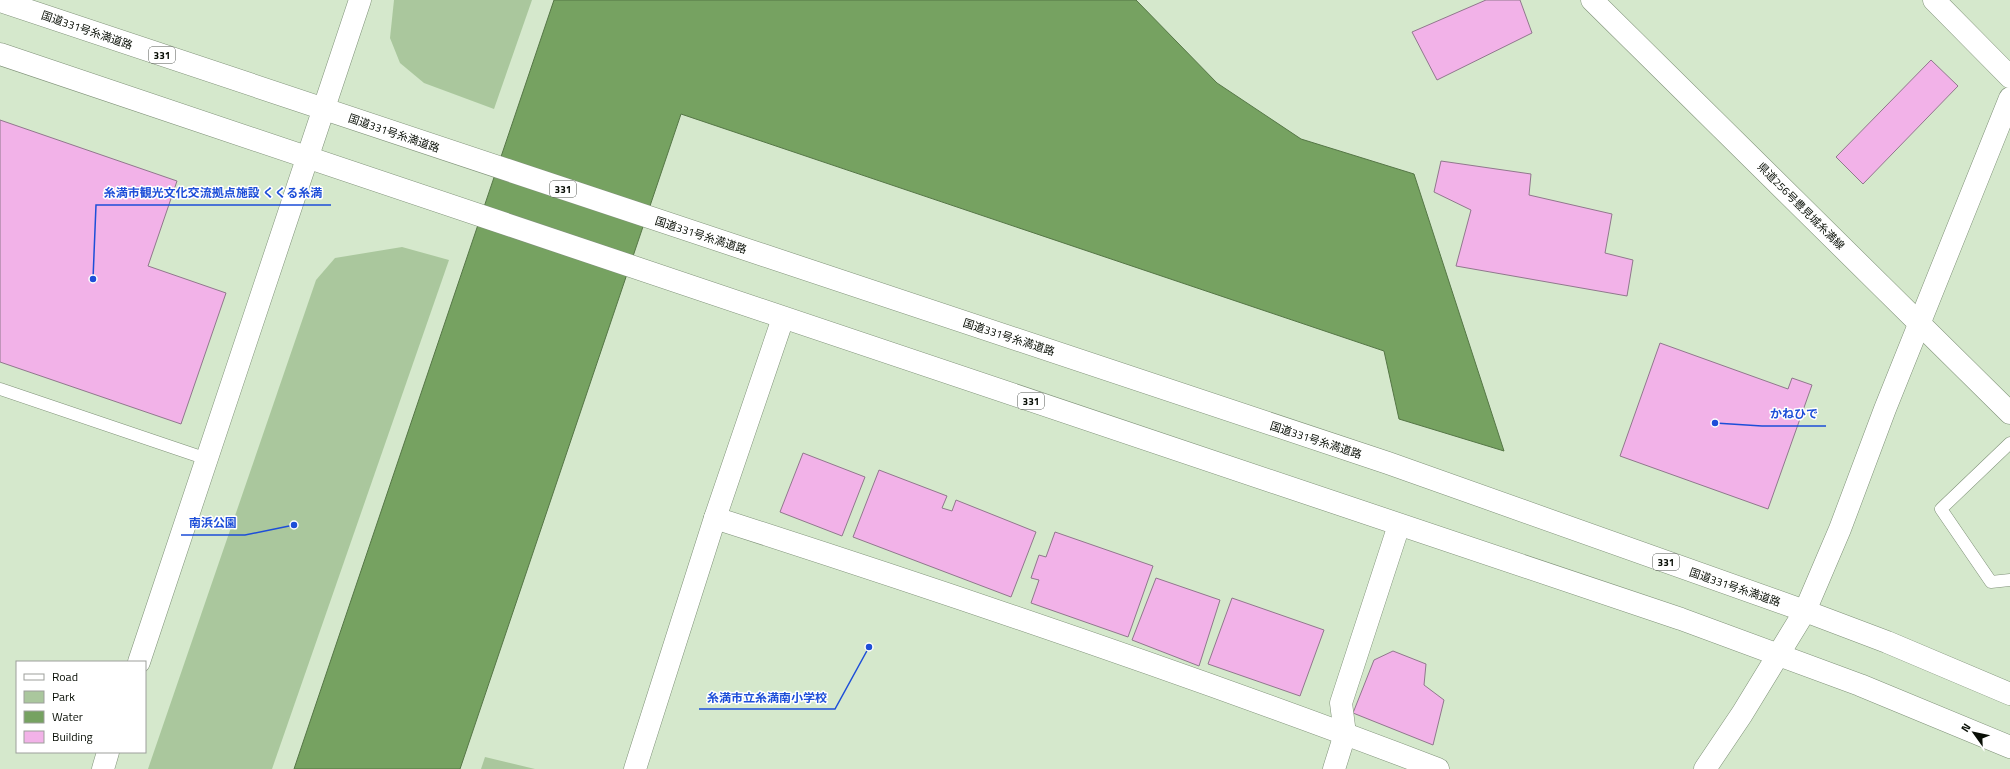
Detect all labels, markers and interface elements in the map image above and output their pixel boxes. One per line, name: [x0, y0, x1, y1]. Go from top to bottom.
street label: 国道331号糸満道路: [39, 7, 135, 53]
road number: 331: [149, 47, 175, 63]
street label: 国道331号糸満道路: [346, 110, 442, 156]
street label: 県道256号豊見城糸満線: [1754, 159, 1848, 253]
callout: 糸満市観光文化交流拠点施設 くくる糸満: [96, 181, 331, 205]
road number: 331: [550, 181, 576, 197]
text: 糸満市観光文化交流拠点施設 くくる糸満: [104, 183, 322, 202]
street label: 国道331号糸満道路: [653, 213, 749, 257]
street label: 国道331号糸満道路: [961, 315, 1057, 359]
road number: 331: [1018, 393, 1044, 409]
callout: かねひで: [1762, 402, 1826, 426]
text: かねひで: [1770, 404, 1818, 423]
street label: 国道331号糸満道路: [1268, 418, 1364, 462]
callout: 南浜公園: [181, 511, 245, 535]
text: 南浜公園: [189, 513, 237, 532]
road number: 331: [1653, 554, 1679, 570]
street label: 国道331号糸満道路: [1687, 564, 1783, 610]
legend: [16, 661, 146, 753]
text: Road: [52, 667, 78, 686]
callout: 糸満市立糸満南小学校: [699, 685, 835, 709]
text: Park: [52, 687, 75, 706]
text: 糸満市立糸満南小学校: [707, 688, 827, 707]
text: Water: [52, 707, 83, 726]
north arrow: [1954, 713, 1994, 753]
text: N: [1957, 720, 1974, 735]
text: Building: [52, 727, 93, 746]

